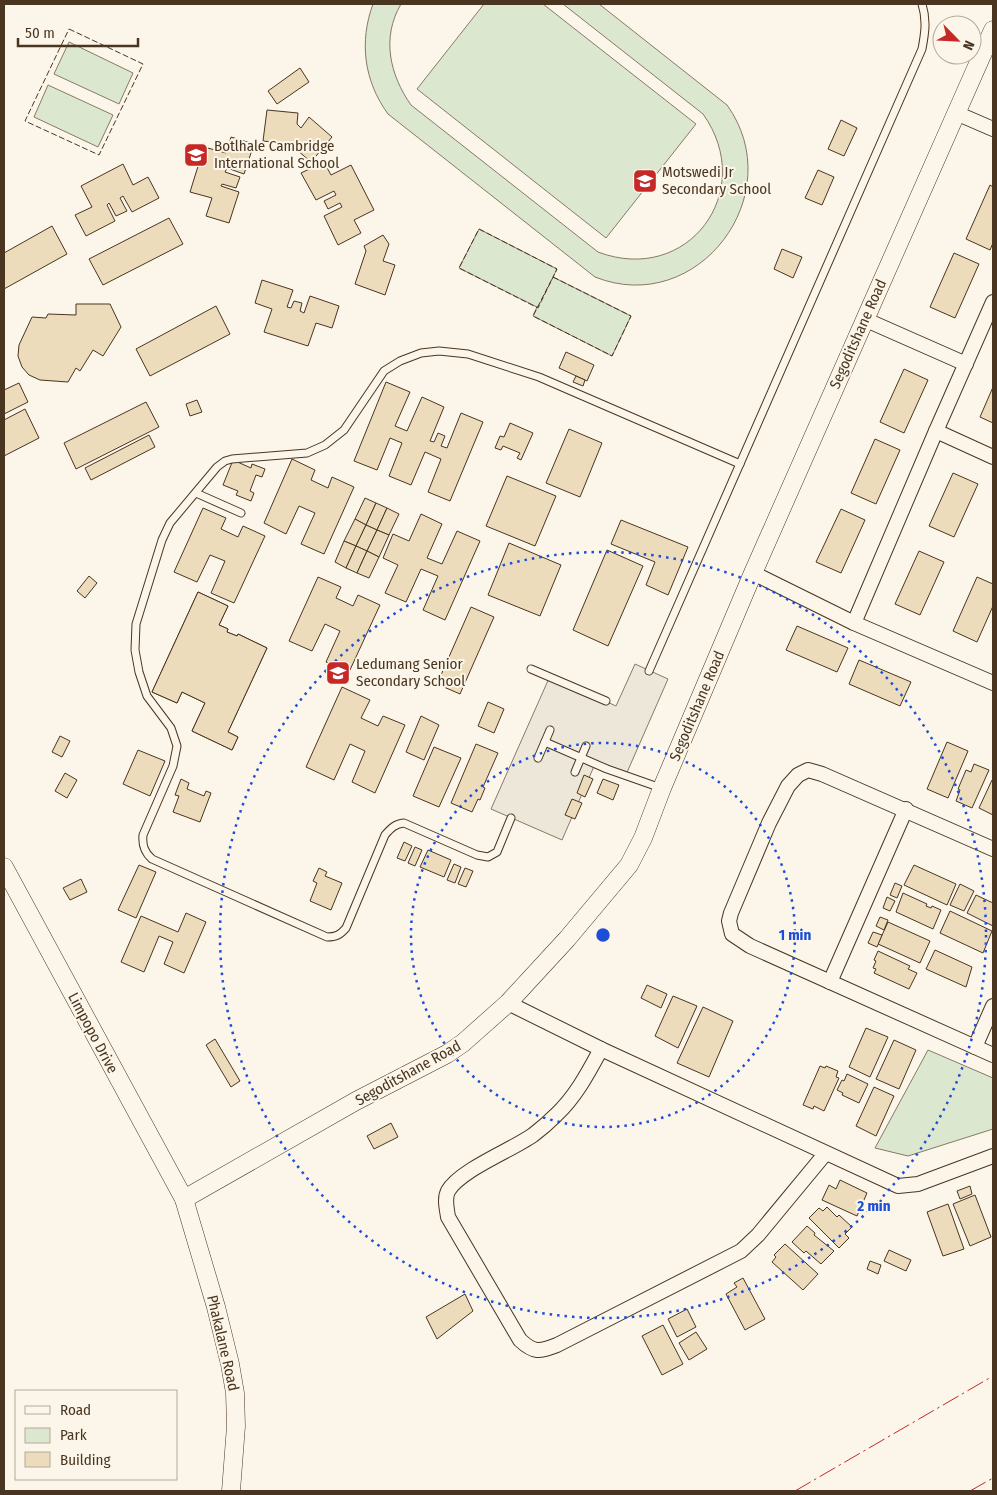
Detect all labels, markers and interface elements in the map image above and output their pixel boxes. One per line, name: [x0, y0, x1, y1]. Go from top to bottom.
scale bar: [18, 15, 138, 47]
north arrow: [932, 15, 982, 65]
text: 50 m: [25, 24, 55, 42]
text: N: [959, 38, 978, 52]
place label: Botlhale Cambridge International School: [214, 137, 339, 172]
school or university icon: Botlhale Cambridge International School: [183, 142, 209, 168]
place label: Motswedi Jr Secondary School: [662, 163, 771, 198]
school or university icon: Motswedi Jr Secondary School: [632, 168, 658, 194]
street label: Segoditshane Road: [826, 276, 890, 392]
street label: Segoditshane Road: [666, 648, 728, 764]
place label: Ledumang Senior Secondary School: [356, 655, 465, 690]
school or university icon: Ledumang Senior Secondary School: [325, 660, 351, 686]
centre of rings: [594, 926, 612, 944]
text: 1 min: [779, 926, 811, 944]
street label: Limpopo Drive: [64, 989, 122, 1077]
street label: Segoditshane Road: [352, 1037, 464, 1109]
text: 2 min: [856, 1197, 891, 1215]
street label: Phakalane Road: [203, 1293, 243, 1393]
legend: [15, 1390, 178, 1480]
text: Road: [60, 1401, 91, 1419]
text: Park: [60, 1426, 87, 1444]
text: Building: [60, 1451, 111, 1469]

